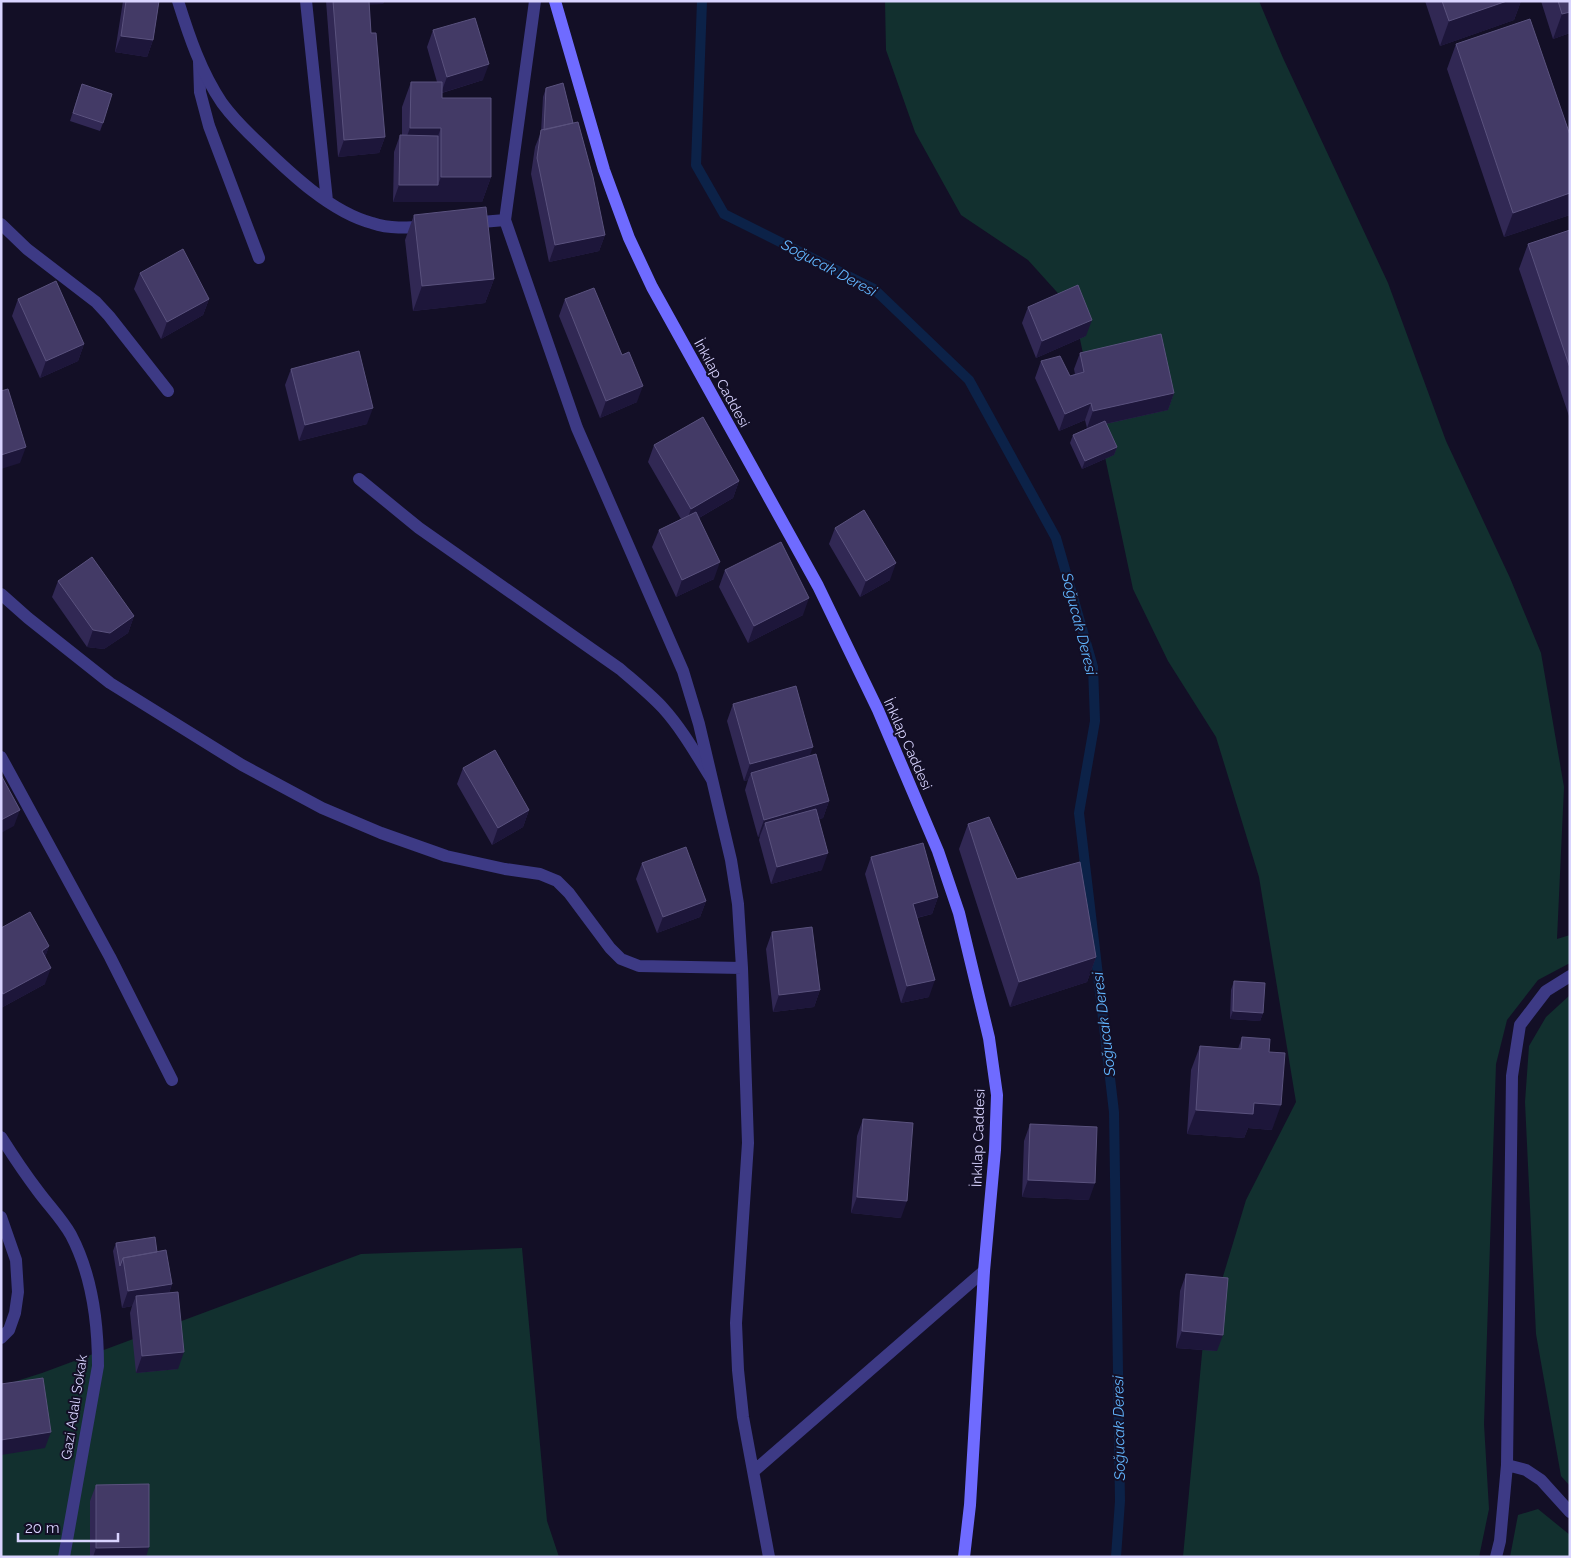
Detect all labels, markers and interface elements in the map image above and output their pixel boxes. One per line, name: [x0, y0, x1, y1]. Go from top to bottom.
water label: Soğucak Deresi: [778, 235, 880, 301]
street label: İnkılap Caddesi: [691, 335, 755, 430]
water label: Soğucak Deresi: [1057, 570, 1101, 678]
street label: İnkılap Caddesi: [881, 695, 937, 792]
water label: Soğucak Deresi: [1089, 970, 1119, 1078]
street label: İnkılap Caddesi: [966, 1088, 988, 1187]
street label: Gazi Adalı Sokak: [58, 1353, 90, 1461]
water label: Soğucak Deresi: [1109, 1375, 1129, 1482]
scale bar: [18, 1510, 118, 1542]
text: 20 m: [25, 1519, 60, 1537]

